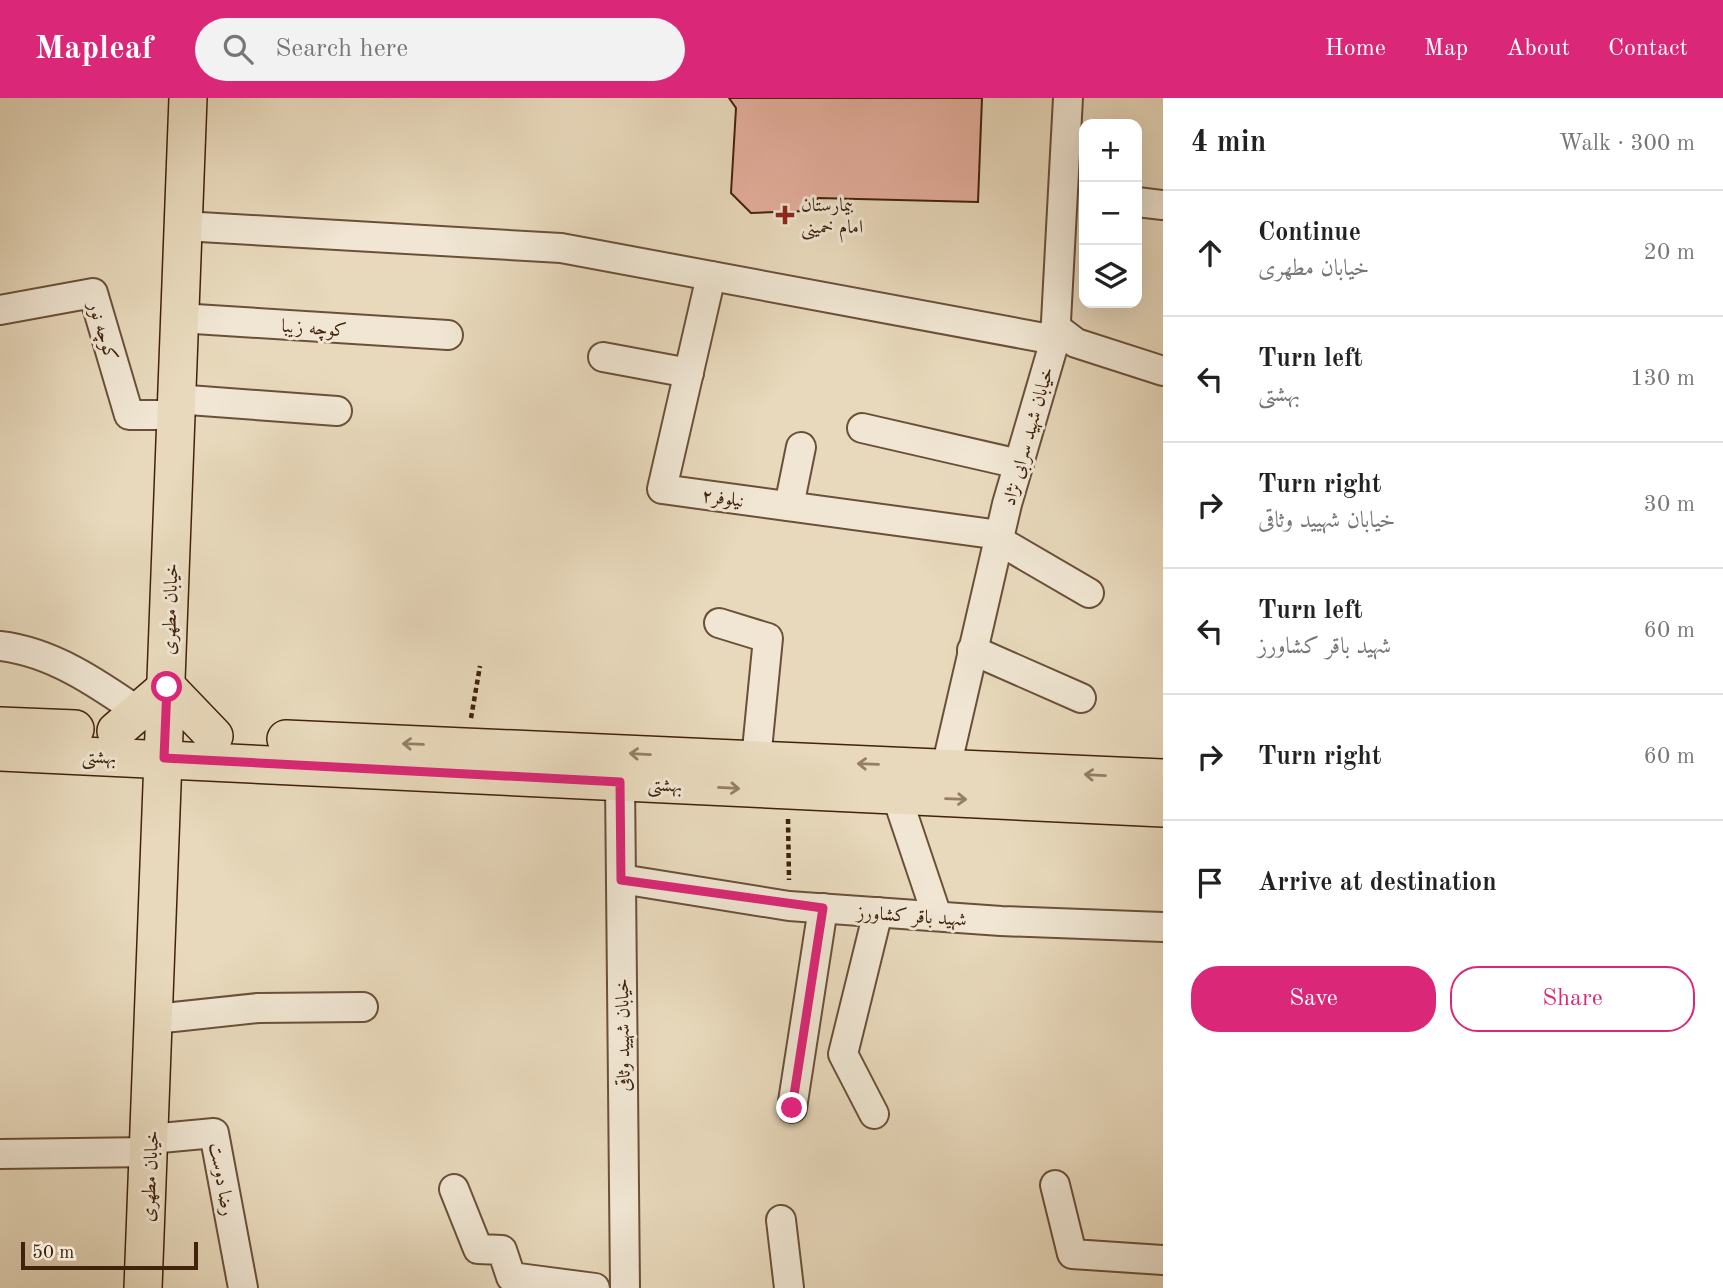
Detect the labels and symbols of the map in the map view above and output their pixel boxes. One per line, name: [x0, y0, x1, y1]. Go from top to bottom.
place label: بیمارستان امام خمینی: [801, 197, 863, 243]
marker: بیمارستان امام خمینی: [775, 205, 795, 225]
street label: کوچه نور: [81, 298, 121, 364]
street label: کوچه زیبا: [280, 317, 347, 343]
street label: خیابان شهید سرابی نژاد: [1001, 365, 1061, 509]
street label: نیلوفر۲: [700, 487, 745, 513]
street label: خیابان مطهری: [160, 563, 184, 655]
route start: [151, 671, 182, 702]
one-way arrow: [402, 738, 425, 751]
street label: بهشتی: [81, 748, 117, 771]
one-way arrow: [629, 748, 652, 761]
one-way arrow: [856, 758, 879, 771]
one-way arrow: [1084, 768, 1107, 781]
street label: بهشتی: [647, 776, 683, 799]
one-way arrow: [717, 781, 740, 794]
one-way arrow: [944, 793, 967, 806]
street label: شهید باقر کشاورز: [854, 903, 967, 932]
street label: خیابان شهیید وثاقی: [613, 978, 636, 1092]
route end: [776, 1092, 807, 1123]
street label: خیابان مطهری: [140, 1130, 164, 1223]
street label: رضا دوست: [205, 1141, 236, 1218]
scale bar: [21, 1239, 198, 1271]

